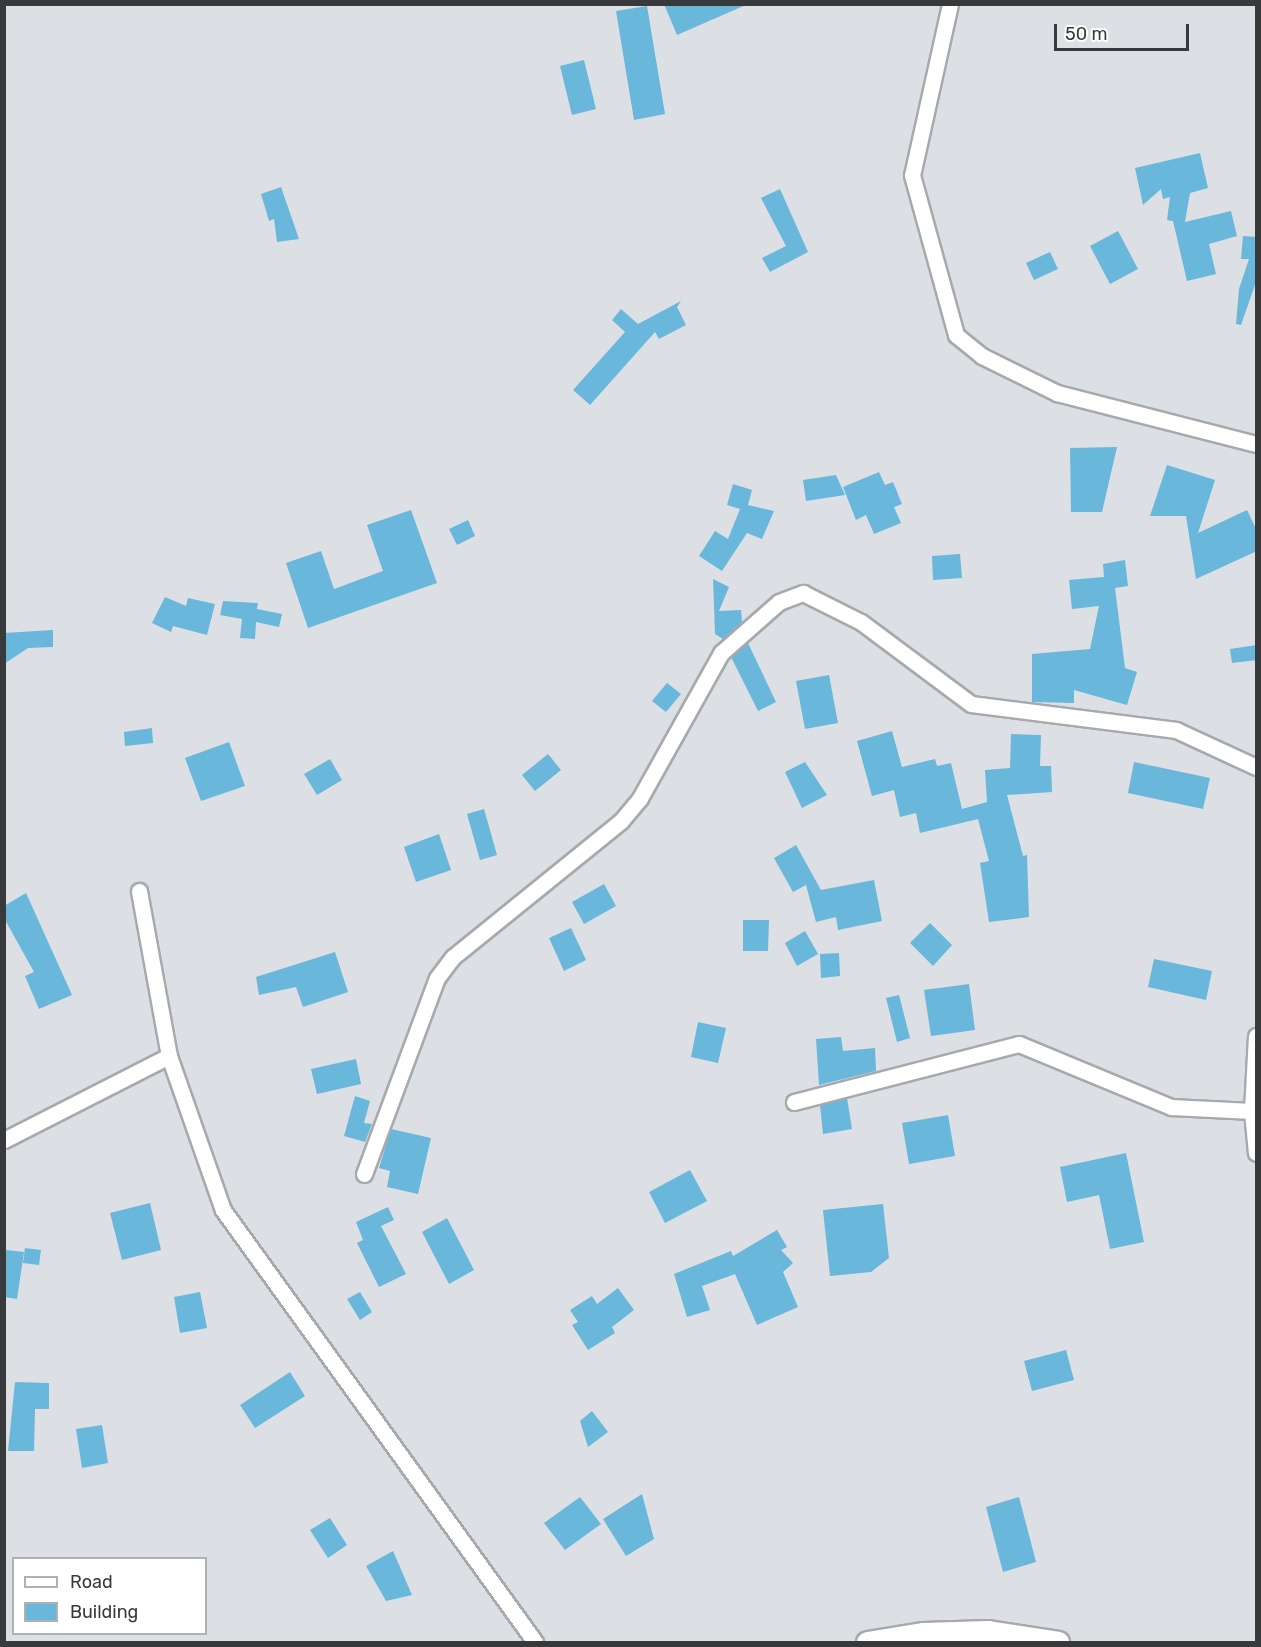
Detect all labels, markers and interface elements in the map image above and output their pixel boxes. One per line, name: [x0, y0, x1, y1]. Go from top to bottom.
scale bar: [1057, 12, 1192, 50]
text: 50 m: [1065, 23, 1108, 45]
legend: [12, 1557, 207, 1635]
text: Road: [70, 1571, 113, 1593]
text: Building: [70, 1601, 138, 1623]

